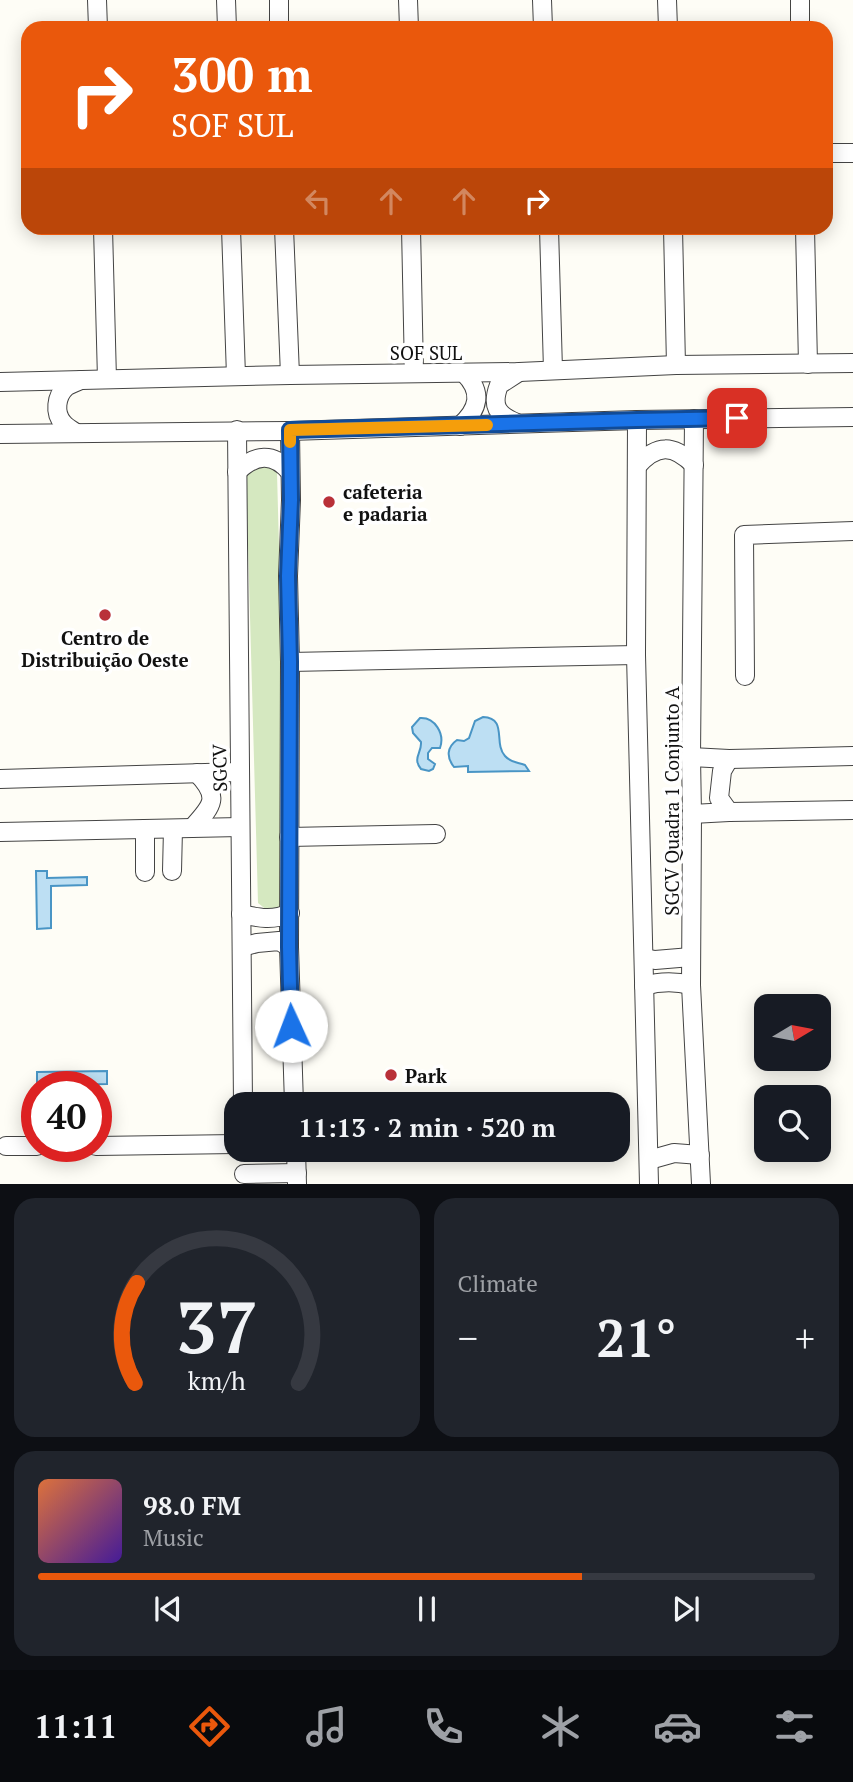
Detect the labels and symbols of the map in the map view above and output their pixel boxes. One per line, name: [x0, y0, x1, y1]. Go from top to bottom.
street label: SOF SUL: [390, 340, 463, 365]
pin: [707, 388, 767, 448]
place label: cafeteria e padaria: [343, 479, 428, 526]
marker: cafeteria e padaria: [321, 494, 337, 510]
marker: Centro de Distribuição Oeste: [97, 607, 113, 623]
place label: Centro de Distribuição Oeste: [21, 625, 189, 672]
street label: SGCV Quadra 1 Conjunto A: [659, 686, 684, 916]
street label: SGCV: [206, 744, 232, 792]
position arrow: [254, 989, 328, 1063]
north arrow: [754, 994, 831, 1071]
place label: Park: [405, 1063, 448, 1088]
marker: Park: [383, 1067, 399, 1083]
speed limit sign: 40: [21, 1071, 112, 1162]

